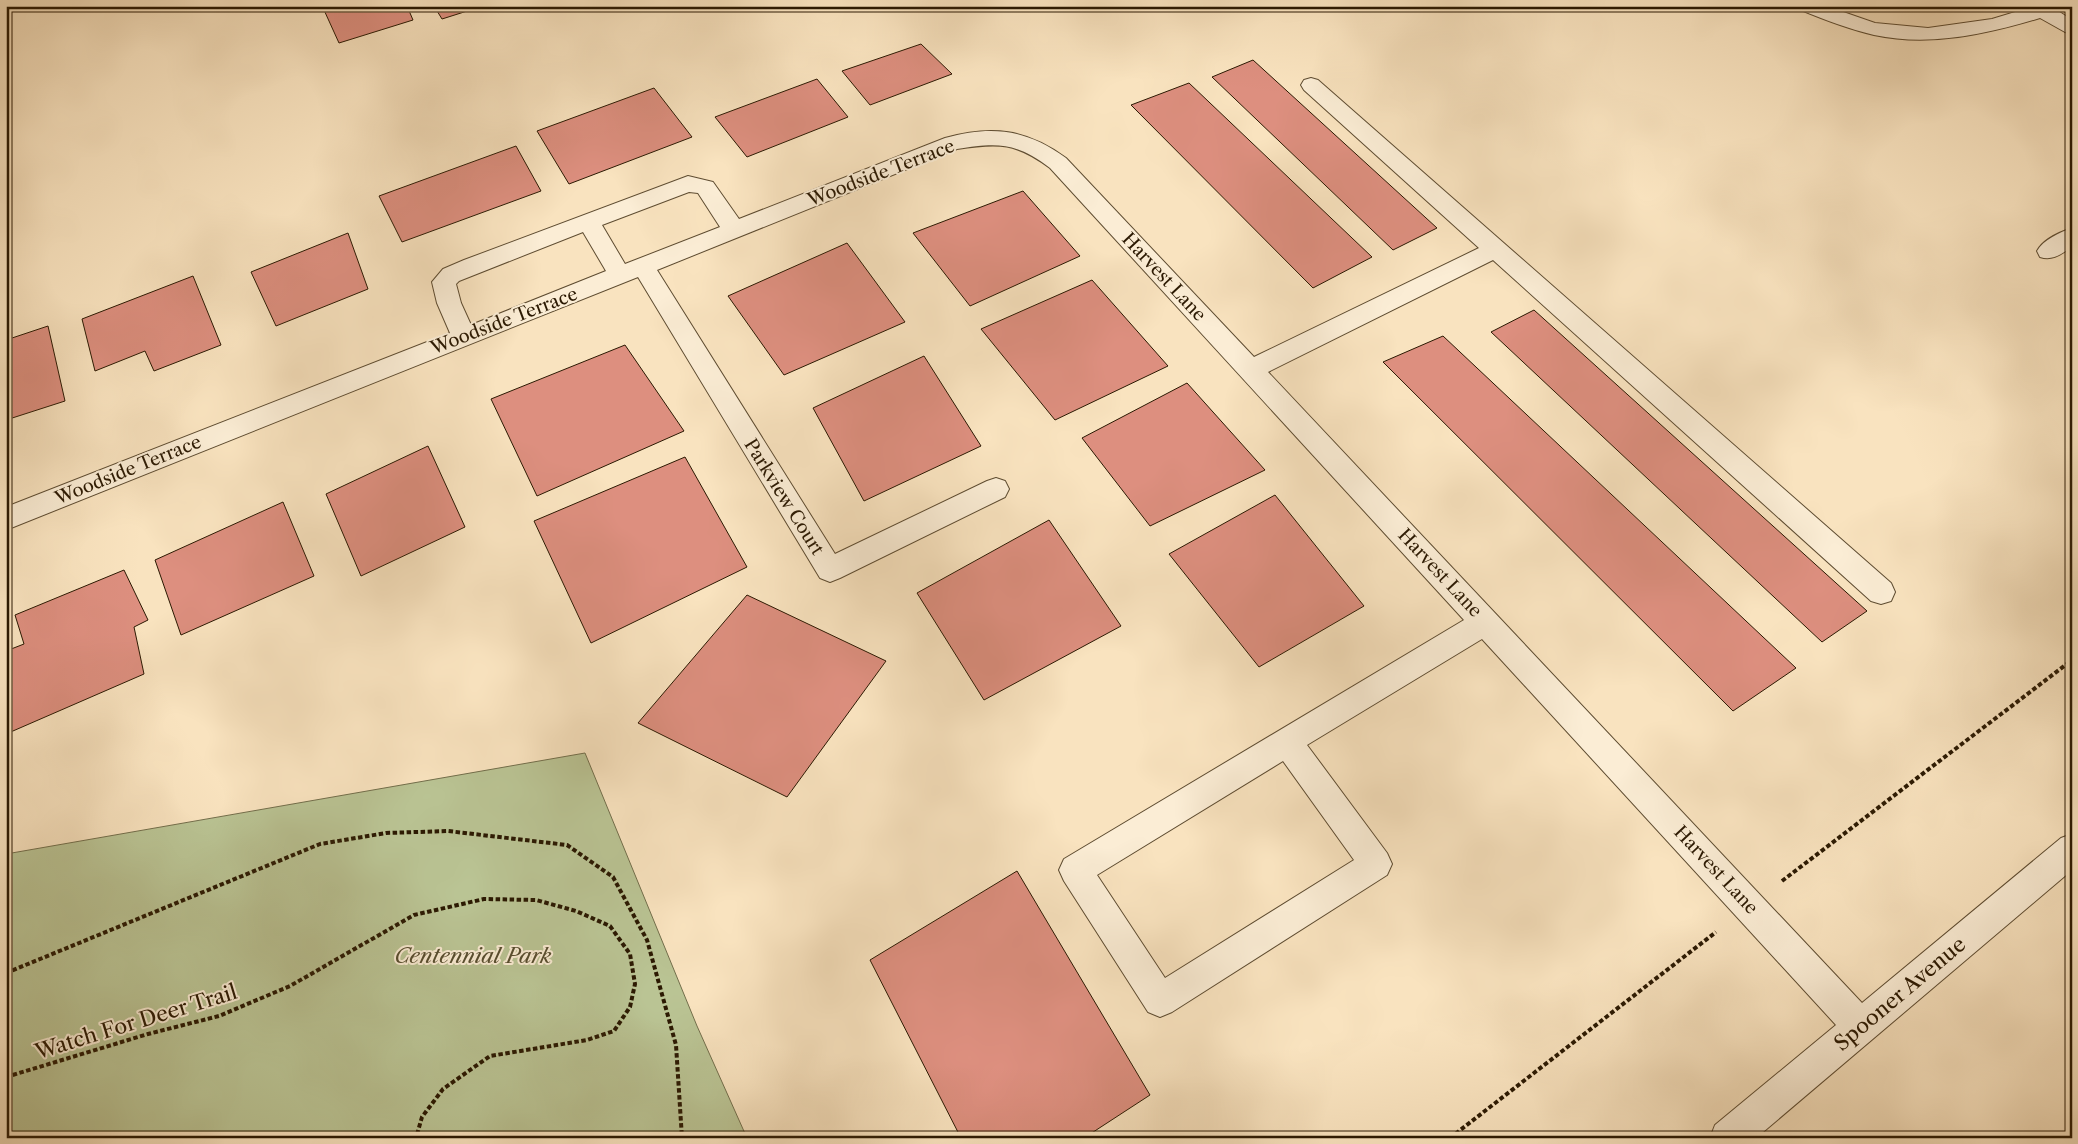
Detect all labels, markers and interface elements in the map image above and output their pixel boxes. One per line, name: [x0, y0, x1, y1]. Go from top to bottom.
street label: Woodside Terrace: [803, 135, 958, 212]
street label: Harvest Lane: [1117, 228, 1211, 326]
street label: Woodside Terrace: [426, 283, 581, 360]
street label: Woodside Terrace: [51, 431, 204, 510]
street label: Parkview Court: [739, 435, 829, 560]
street label: Harvest Lane: [1393, 524, 1487, 622]
street label: Harvest Lane: [1669, 821, 1763, 919]
street label: Spooner Avenue: [1829, 931, 1970, 1056]
park label: Centennial Park: [395, 943, 552, 968]
street label: Watch For Deer Trail: [31, 979, 240, 1064]

